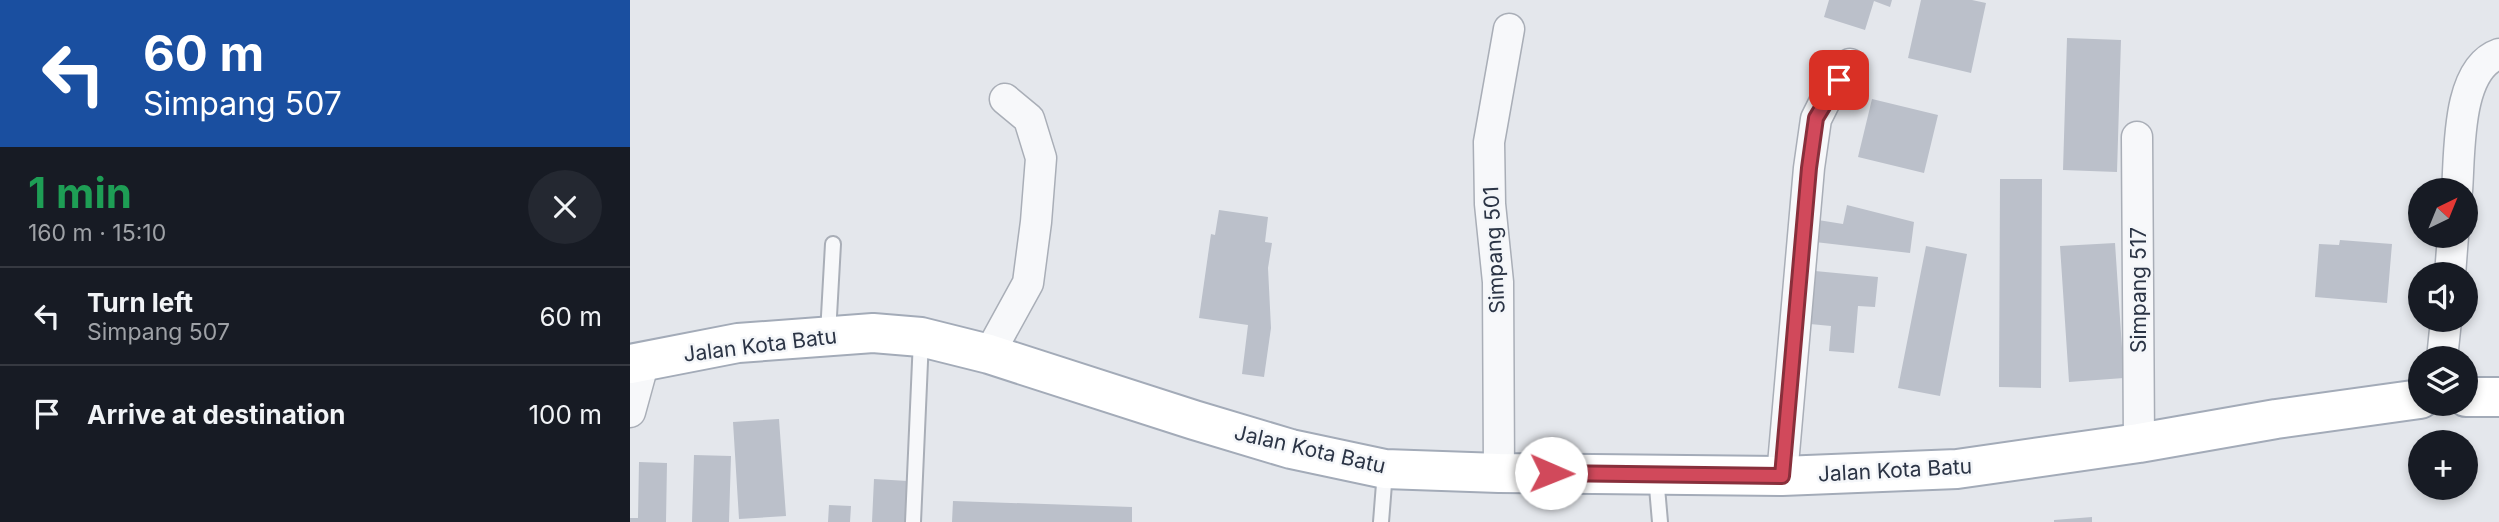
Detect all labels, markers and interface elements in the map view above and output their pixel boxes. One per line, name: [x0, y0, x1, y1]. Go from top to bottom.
text: 60 m: [143, 24, 264, 83]
icon: left: [28, 28, 119, 119]
pin: [1809, 50, 1869, 110]
icon: arrive: [1820, 61, 1858, 99]
text: Simpang 507: [143, 84, 342, 123]
text: 1 min: [28, 167, 132, 218]
button: close: [528, 170, 602, 244]
north arrow: [2408, 178, 2478, 248]
map controls: [2408, 178, 2478, 500]
street label: Simpang 501: [1478, 186, 1510, 314]
text: 160 m · 15:10: [28, 219, 166, 247]
street label: Simpang 517: [2126, 227, 2151, 353]
button: sound: [2408, 262, 2478, 332]
text: Turn left: [87, 287, 193, 318]
icon: left: [28, 297, 66, 335]
text: 60 m: [539, 301, 602, 332]
text: Simpang 507: [87, 318, 230, 346]
street label: Jalan Kota Batu: [682, 323, 838, 367]
button: layers: [2408, 346, 2478, 416]
icon: arrive: [28, 395, 66, 433]
text: Arrive at destination: [87, 399, 346, 430]
text: 100 m: [529, 399, 602, 430]
street label: Jalan Kota Batu: [1232, 419, 1388, 479]
button: +: [2408, 430, 2478, 500]
position arrow: [1514, 436, 1588, 510]
street label: Jalan Kota Batu: [1817, 453, 1973, 487]

